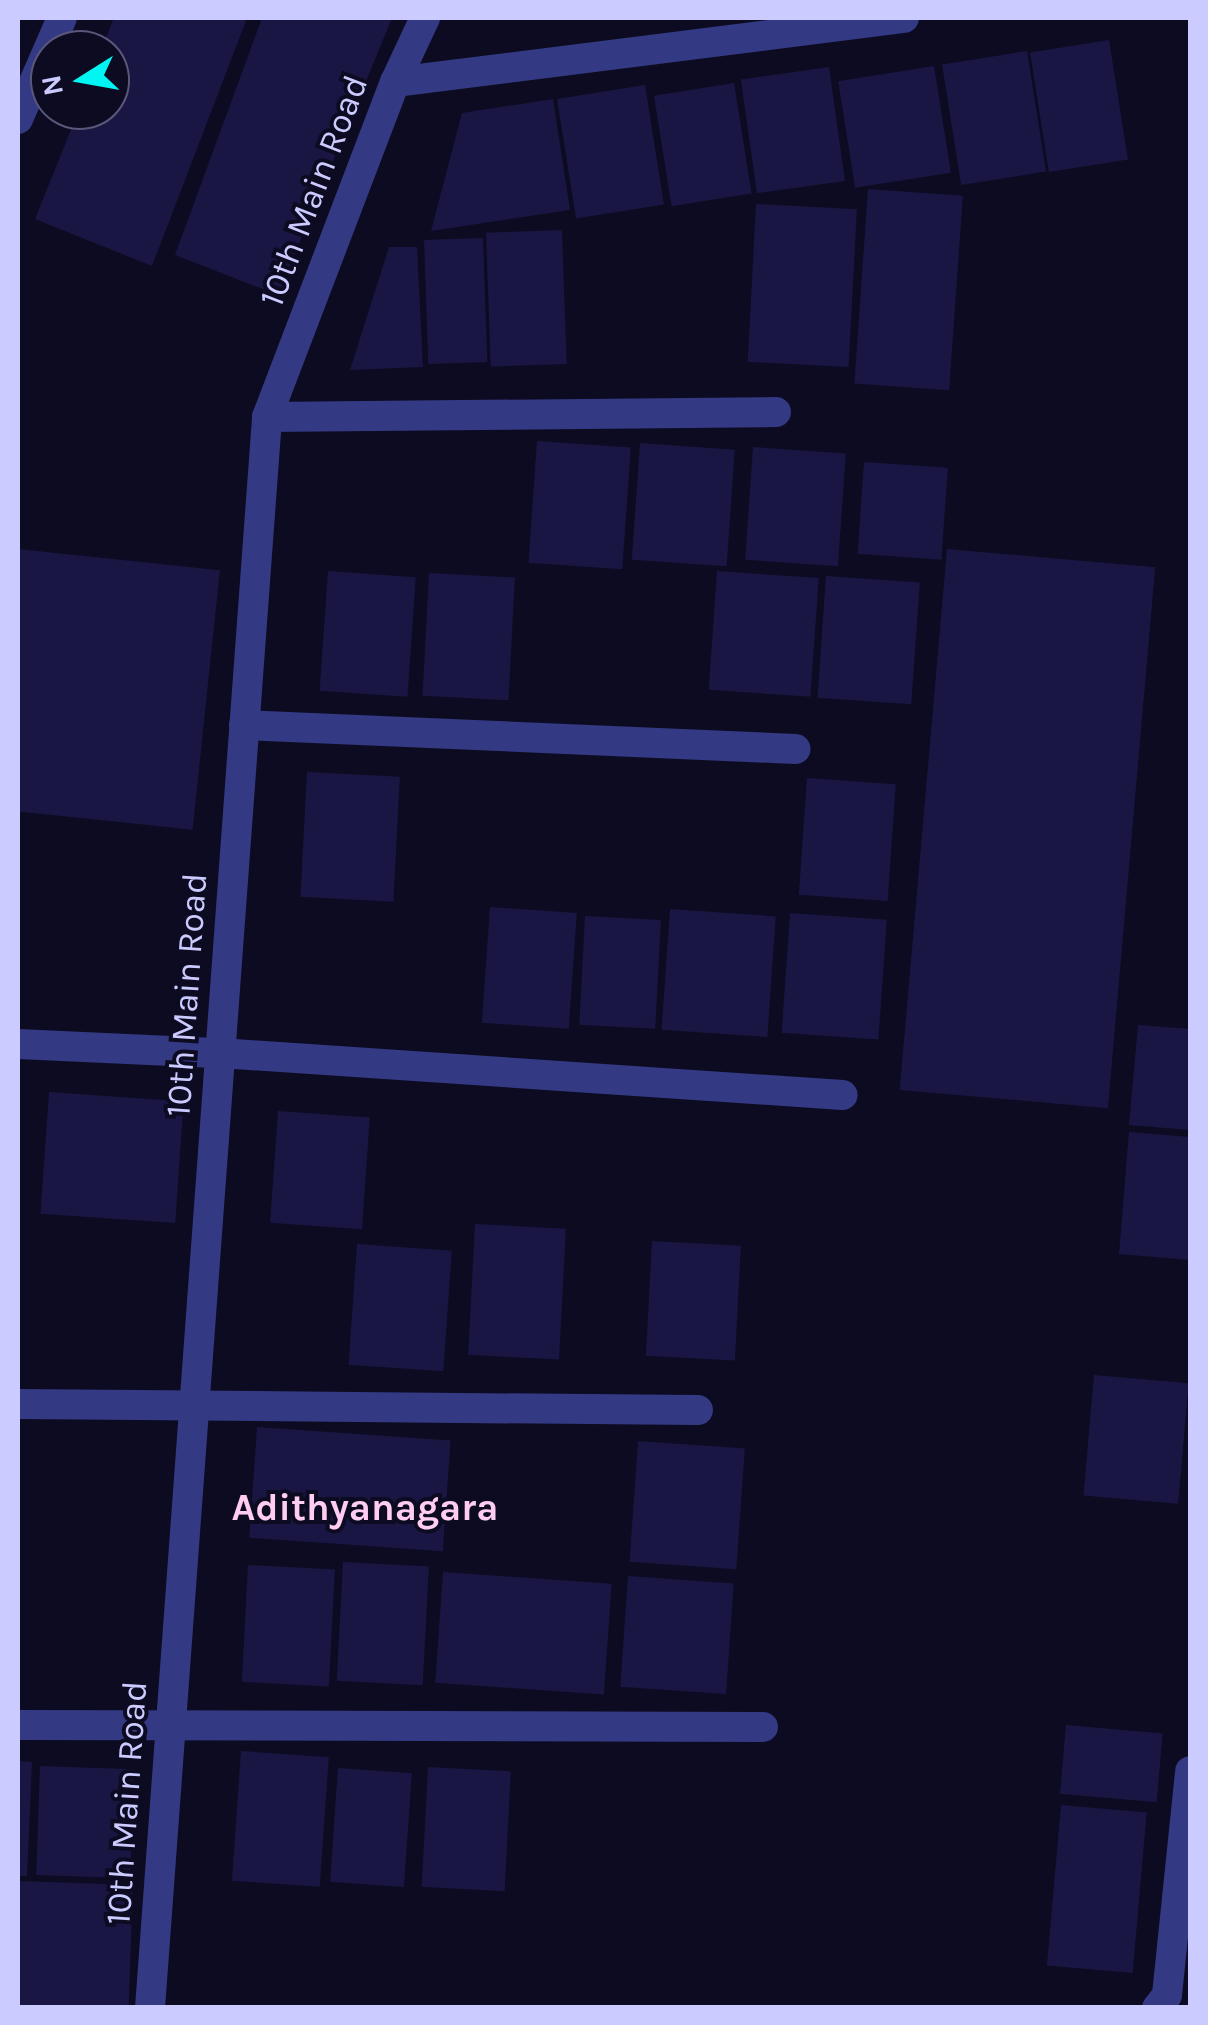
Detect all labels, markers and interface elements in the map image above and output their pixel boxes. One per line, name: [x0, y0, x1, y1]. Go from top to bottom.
north arrow: [30, 30, 130, 130]
street label: 10th Main Road: [251, 69, 377, 313]
text: N: [34, 72, 70, 98]
street label: 10th Main Road: [158, 872, 216, 1118]
district label: Adithyanagara: [232, 1485, 498, 1531]
street label: 10th Main Road: [98, 1680, 156, 1926]

